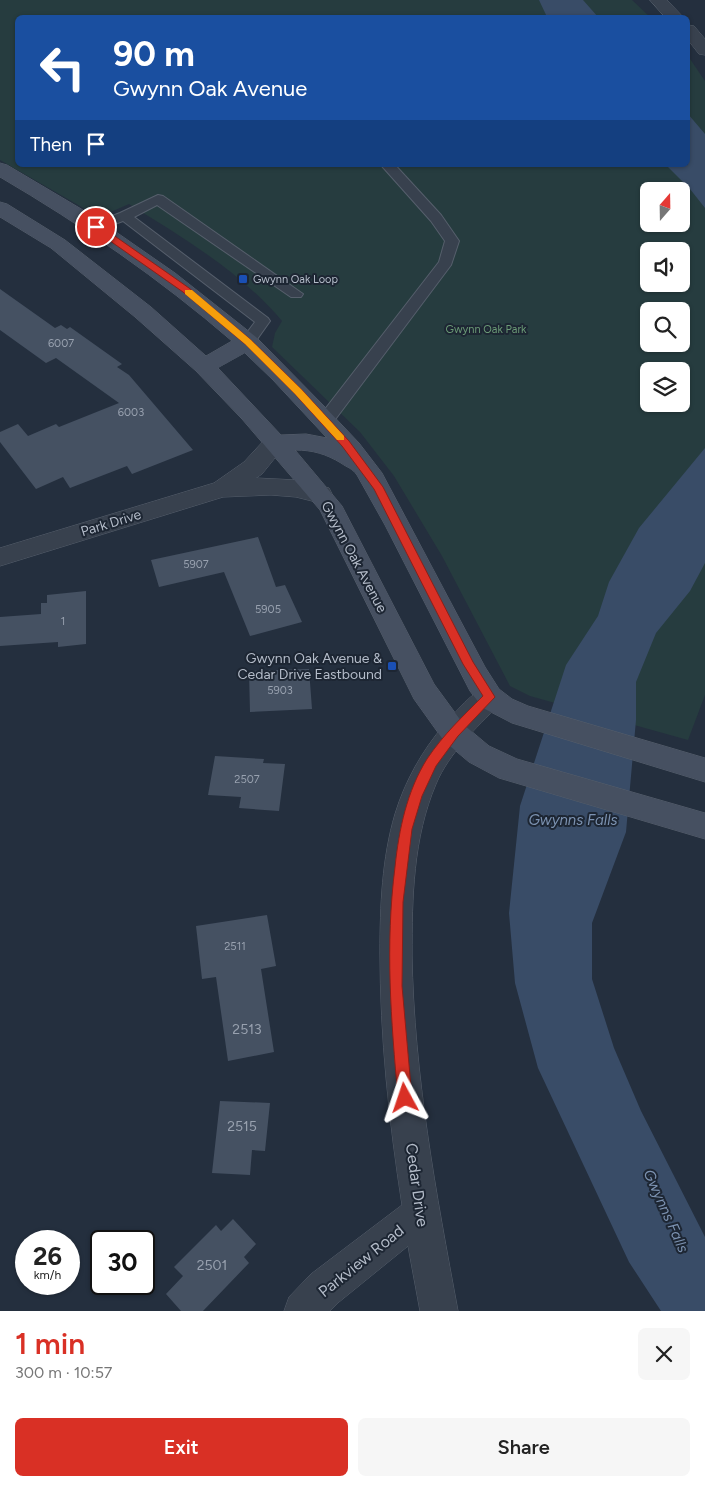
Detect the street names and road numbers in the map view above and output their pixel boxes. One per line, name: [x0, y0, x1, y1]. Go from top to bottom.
street label: Gwynn Oak Avenue: [317, 498, 391, 616]
street label: Park Drive: [79, 506, 144, 540]
street label: Cedar Drive: [402, 1142, 432, 1228]
street label: Parkview Road: [314, 1221, 408, 1301]

